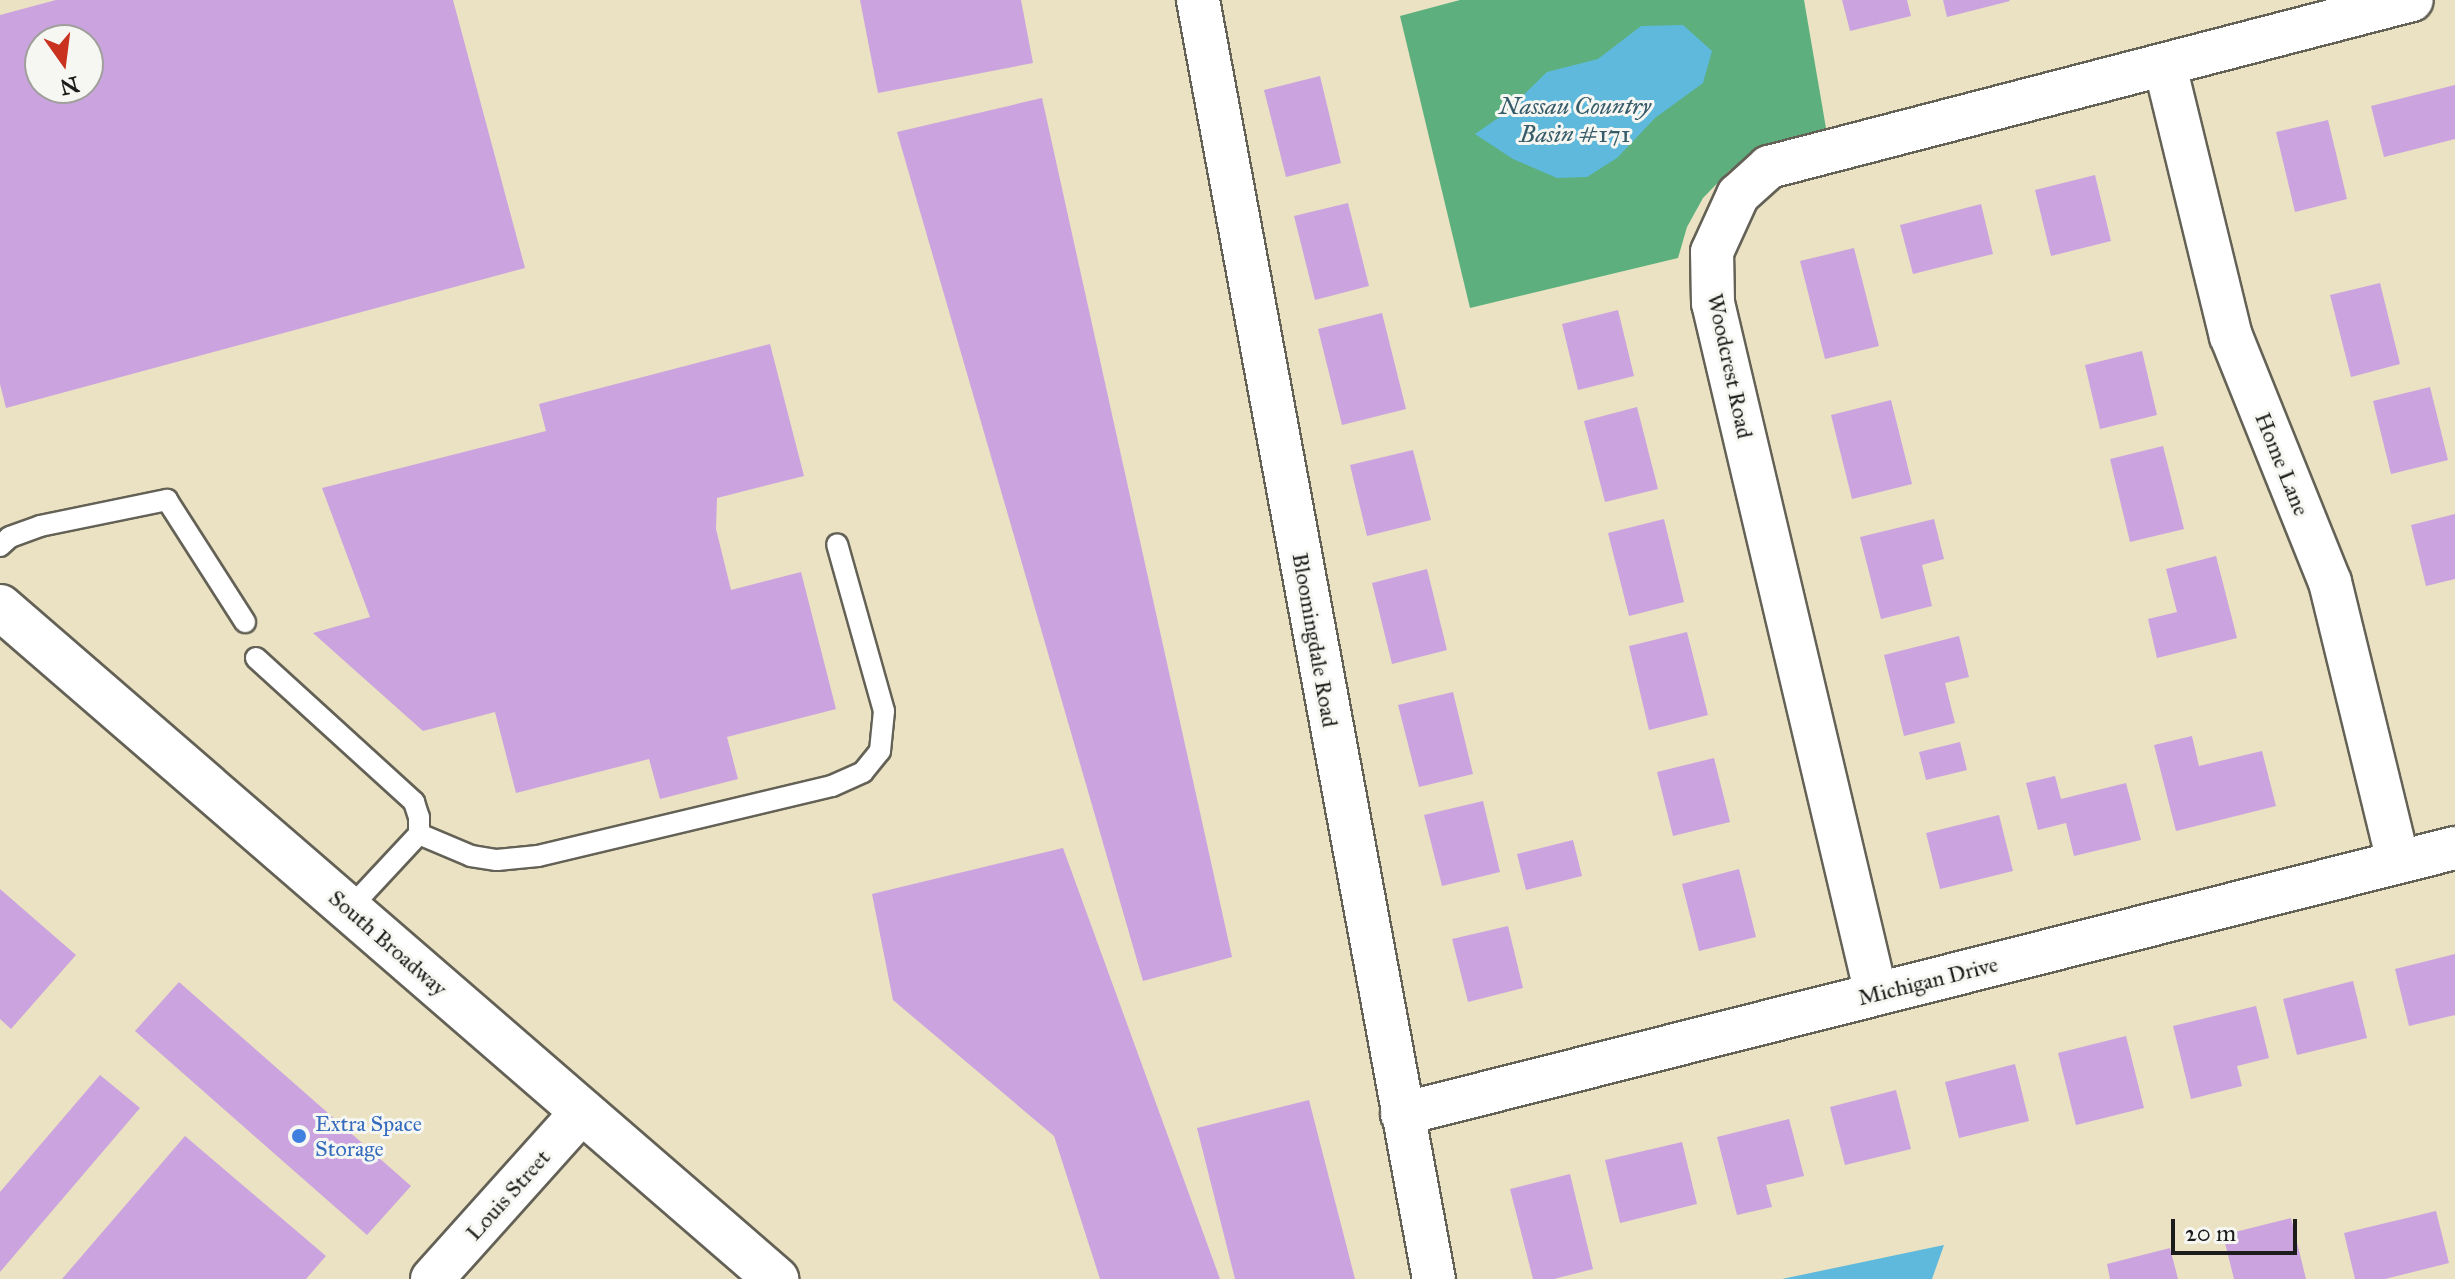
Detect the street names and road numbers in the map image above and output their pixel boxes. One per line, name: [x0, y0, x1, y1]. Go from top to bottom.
street label: Woodcrest Road: [1702, 291, 1758, 441]
street label: Home Lane: [2249, 409, 2315, 519]
street label: Bloomingdale Road: [1287, 551, 1343, 729]
street label: South Broadway: [323, 884, 453, 1002]
street label: Michigan Drive: [1855, 951, 2001, 1011]
street label: Louis Street: [460, 1144, 556, 1246]

